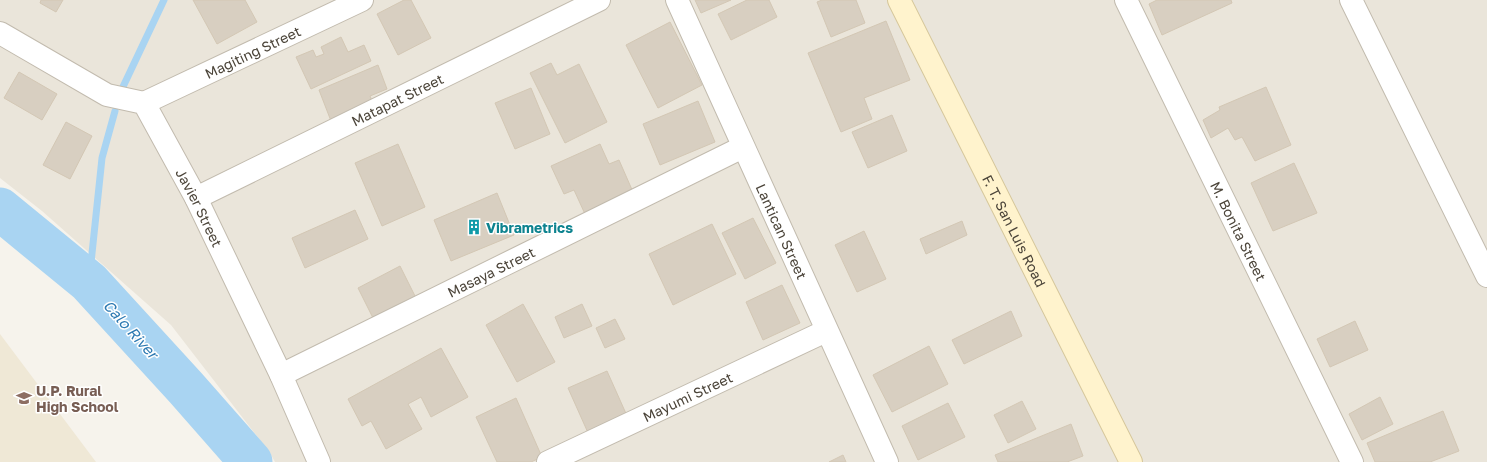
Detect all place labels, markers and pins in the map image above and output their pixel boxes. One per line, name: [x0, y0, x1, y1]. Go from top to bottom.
building icon: Vibrametrics: [465, 218, 483, 236]
place label: Vibrametrics: [486, 219, 573, 236]
place label: U.P. Rural High School: [36, 382, 119, 415]
school or university icon: U.P. Rural High School: [15, 389, 33, 407]

